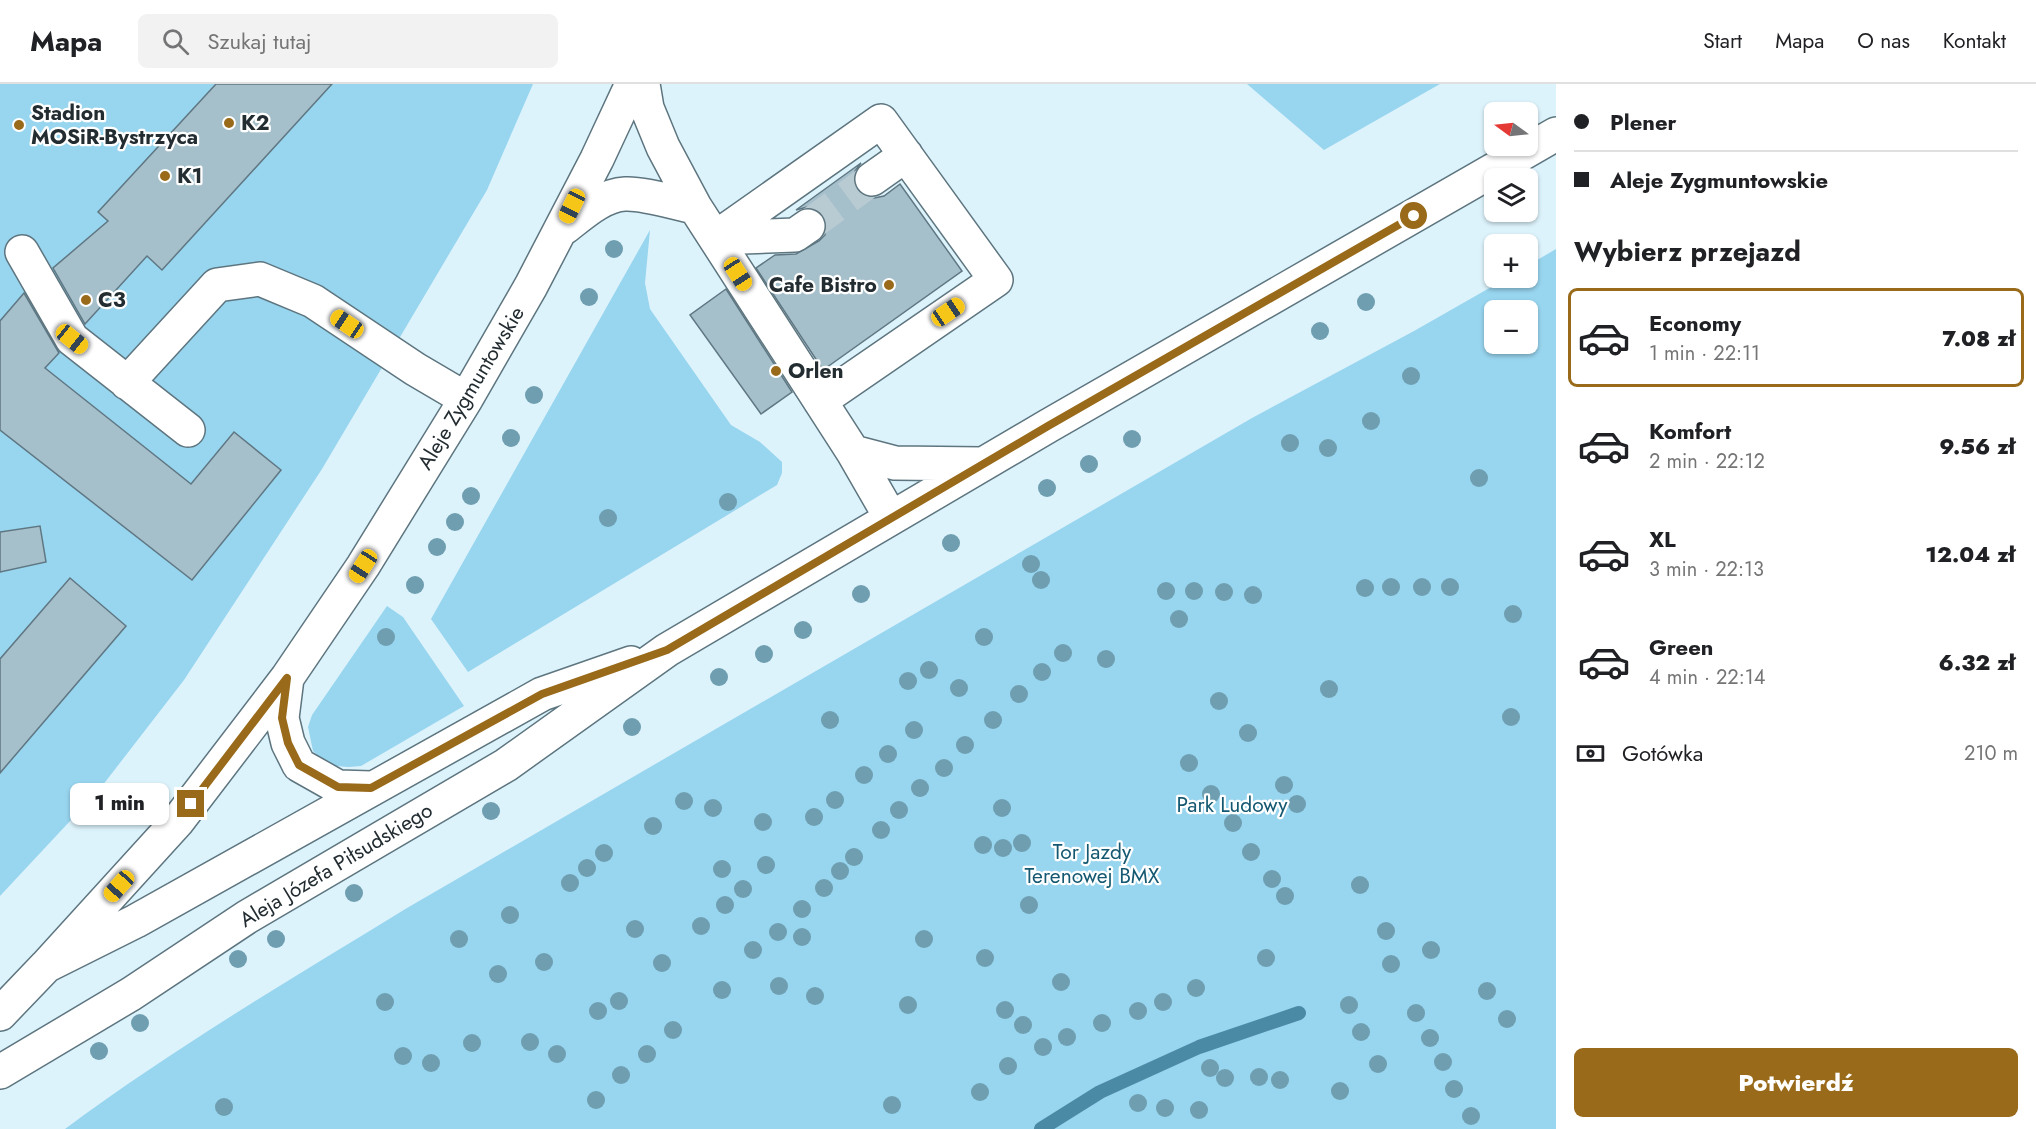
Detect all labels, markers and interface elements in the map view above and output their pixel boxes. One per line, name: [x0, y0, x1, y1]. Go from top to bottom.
search box: [138, 14, 558, 68]
text: Mapa: [30, 21, 102, 62]
icon: search: [159, 25, 192, 58]
text: Szukaj tutaj: [207, 25, 311, 57]
text: Start: [1703, 26, 1742, 56]
text: Mapa: [1775, 26, 1824, 56]
text: O nas: [1857, 26, 1910, 56]
text: Kontakt: [1943, 26, 2006, 56]
place label: Stadion MOSiR-Bystrzyca: [31, 98, 198, 152]
north arrow: [1484, 102, 1538, 156]
map controls: [1484, 102, 1538, 354]
text: Plener: [1610, 106, 1677, 138]
place label: K2: [241, 108, 269, 138]
marker: K2: [222, 116, 236, 130]
marker: Stadion MOSiR-Bystrzyca: [12, 118, 26, 132]
place label: K1: [177, 161, 202, 191]
text: Aleje Zygmuntowskie: [1610, 164, 1828, 196]
button: layers: [1484, 168, 1538, 222]
marker: K1: [158, 169, 172, 183]
car: [556, 186, 588, 226]
route start: [1400, 202, 1427, 229]
text: Wybierz przejazd: [1574, 232, 1801, 271]
button: +: [1484, 234, 1538, 288]
car: [721, 254, 755, 294]
place label: Cafe Bistro: [769, 270, 877, 300]
marker: Cafe Bistro: [882, 278, 896, 292]
place label: C3: [98, 285, 126, 315]
marker: C3: [79, 293, 93, 307]
car: [928, 294, 968, 330]
street label: Aleje Zygmuntowskie: [410, 300, 532, 475]
button: −: [1484, 300, 1538, 354]
car: [327, 306, 367, 342]
text: Economy: [1649, 307, 1741, 339]
icon: car: [1577, 311, 1631, 365]
car: [52, 321, 92, 357]
text: 7.08 zł: [1942, 322, 2015, 354]
text: 1 min · 22:11: [1649, 339, 1760, 368]
place label: Orlen: [788, 356, 844, 386]
marker: Orlen: [769, 364, 783, 378]
text: Komfort: [1649, 415, 1731, 447]
icon: car: [1577, 419, 1631, 473]
text: 9.56 zł: [1939, 430, 2015, 462]
text: 2 min · 22:12: [1649, 447, 1765, 476]
text: XL: [1649, 523, 1676, 555]
icon: car: [1577, 527, 1631, 581]
text: 12.04 zł: [1925, 538, 2015, 570]
car: [346, 546, 380, 586]
text: 3 min · 22:13: [1649, 555, 1764, 584]
text: Green: [1649, 631, 1713, 663]
icon: car: [1577, 635, 1631, 689]
text: 6.32 zł: [1939, 646, 2015, 678]
text: 4 min · 22:14: [1649, 663, 1765, 692]
icon: cash: [1574, 737, 1607, 770]
text: Gotówka: [1622, 737, 1703, 769]
text: 210 m: [1964, 739, 2018, 768]
callout: 1 min: [71, 783, 170, 825]
text: 1 min: [94, 789, 145, 818]
route end: [177, 790, 204, 817]
park label: Park Ludowy: [1176, 790, 1288, 820]
street label: Aleja Józefa Piłsudskiego: [234, 795, 438, 935]
park label: Tor Jazdy Terenowej BMX: [1024, 837, 1160, 891]
car: [100, 867, 138, 905]
button: Potwierdź: [1574, 1048, 2018, 1117]

